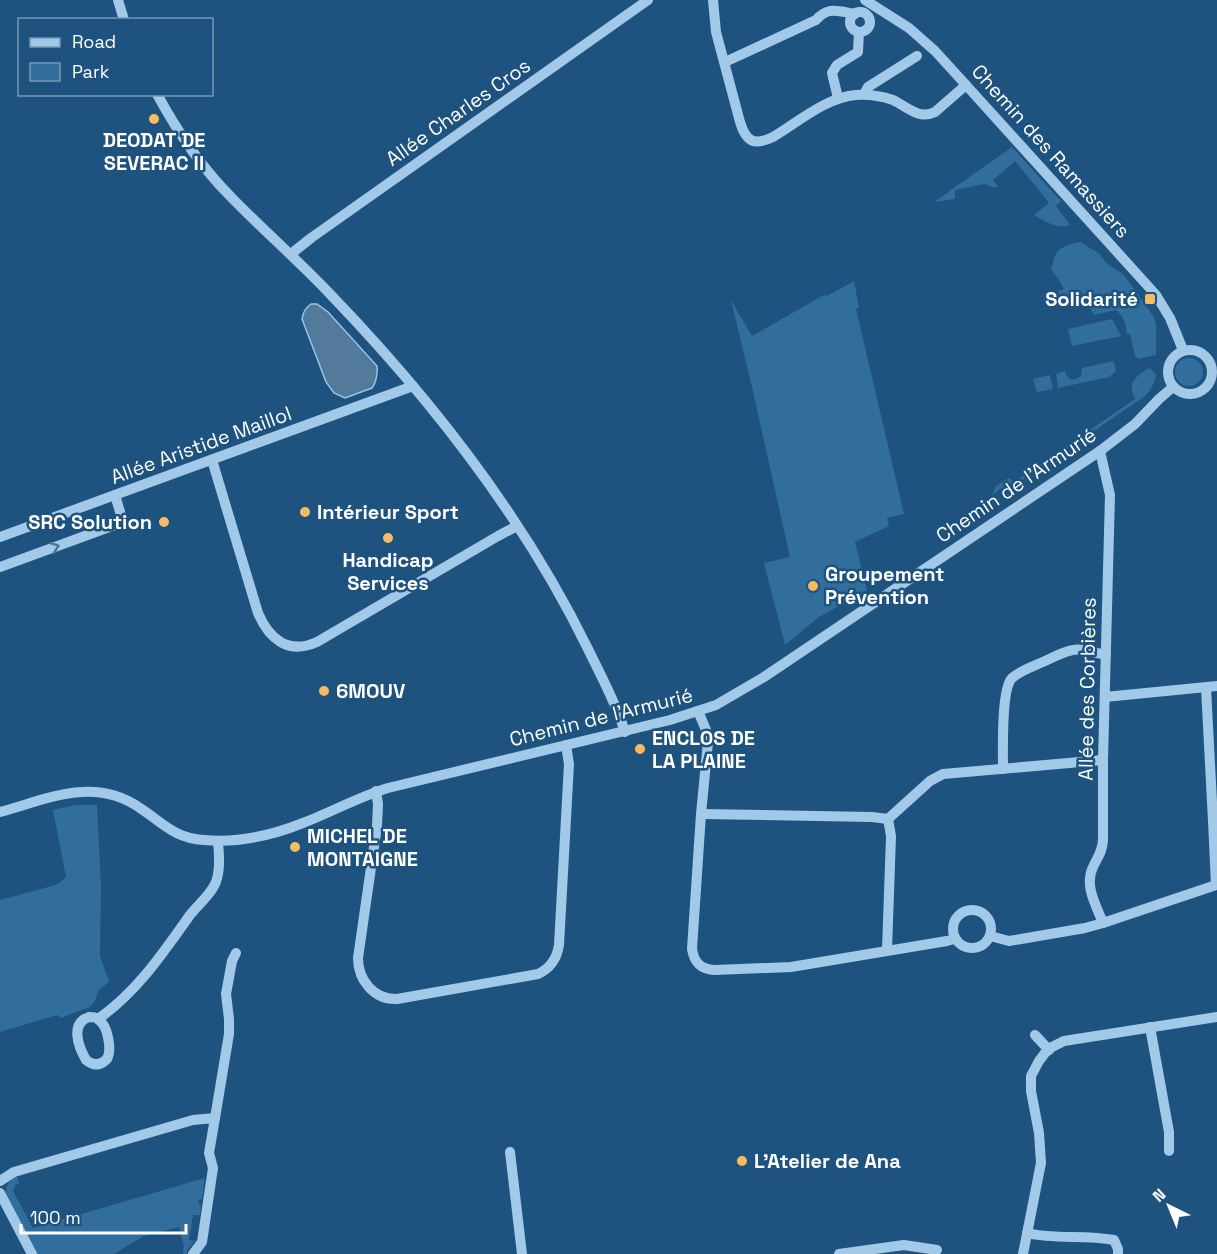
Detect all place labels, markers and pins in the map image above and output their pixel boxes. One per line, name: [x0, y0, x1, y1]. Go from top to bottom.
marker: DEODAT DE SEVERAC II: [147, 112, 161, 126]
place label: DEODAT DE SEVERAC II: [103, 127, 205, 176]
place label: Solidarité: [1045, 286, 1138, 312]
marker: Solidarité: [1143, 292, 1157, 306]
place label: Intérieur Sport: [317, 499, 459, 525]
marker: Intérieur Sport: [298, 505, 312, 519]
place label: SRC Solution: [28, 509, 152, 535]
marker: SRC Solution: [157, 515, 171, 529]
marker: Handicap Services: [381, 531, 395, 545]
place label: Handicap Services: [342, 547, 434, 596]
place label: Groupement Prévention: [825, 561, 944, 610]
marker: Groupement Prévention: [806, 579, 820, 593]
place label: 6MOUV: [336, 678, 405, 704]
marker: 6MOUV: [317, 684, 331, 698]
place label: ENCLOS DE LA PLAINE: [652, 725, 755, 774]
marker: ENCLOS DE LA PLAINE: [633, 742, 647, 756]
place label: MICHEL DE MONTAIGNE: [307, 823, 418, 872]
marker: MICHEL DE MONTAIGNE: [288, 840, 302, 854]
place label: L'Atelier de Ana: [754, 1148, 901, 1174]
marker: L'Atelier de Ana: [735, 1154, 749, 1168]

